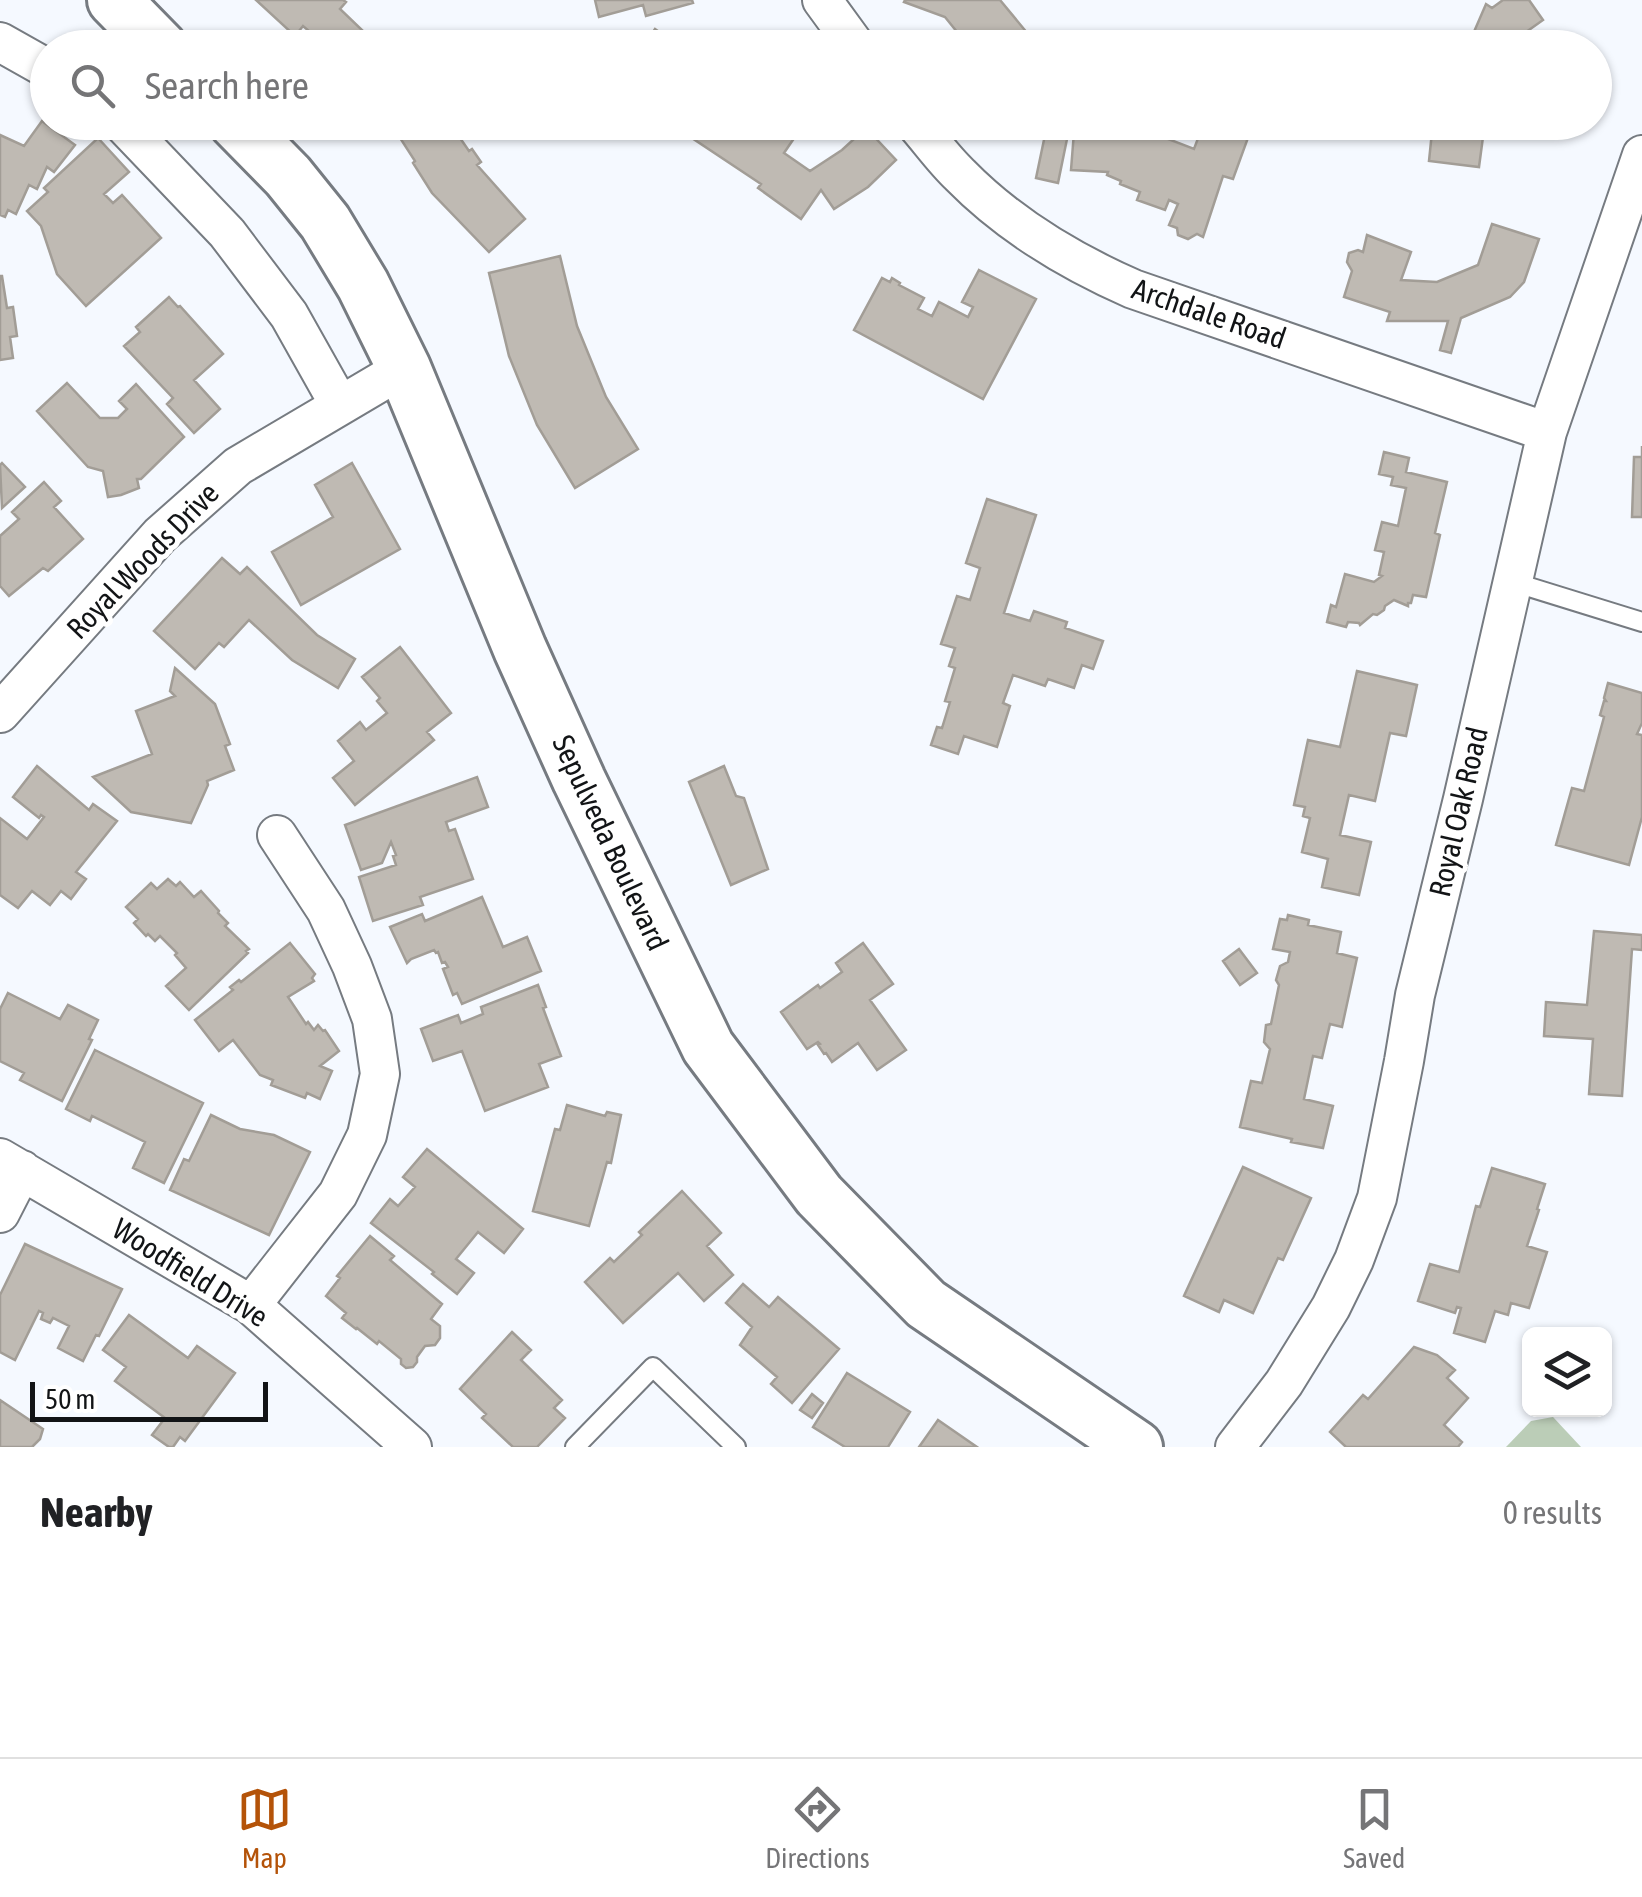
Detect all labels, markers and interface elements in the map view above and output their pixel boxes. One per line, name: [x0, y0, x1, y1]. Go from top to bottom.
search box: [30, 30, 1612, 140]
icon: search: [65, 58, 120, 113]
text: Search here: [145, 64, 309, 107]
street label: Archdale Road: [1128, 271, 1291, 355]
street label: Royal Woods Drive: [60, 475, 225, 645]
street label: Royal Oak Road: [1422, 724, 1494, 900]
street label: Sepulveda Boulevard: [546, 730, 676, 955]
street label: Woodfield Drive: [107, 1211, 274, 1333]
map controls: [1522, 1327, 1612, 1417]
button: layers: [1522, 1327, 1612, 1417]
scale bar: [30, 1377, 268, 1422]
text: 50 m: [45, 1383, 95, 1415]
text: Nearby: [40, 1488, 153, 1536]
text: 0 results: [1503, 1494, 1602, 1531]
tab: Map: [237, 1782, 292, 1874]
tab: Directions: [765, 1782, 870, 1874]
tab: Saved: [1343, 1782, 1405, 1874]

